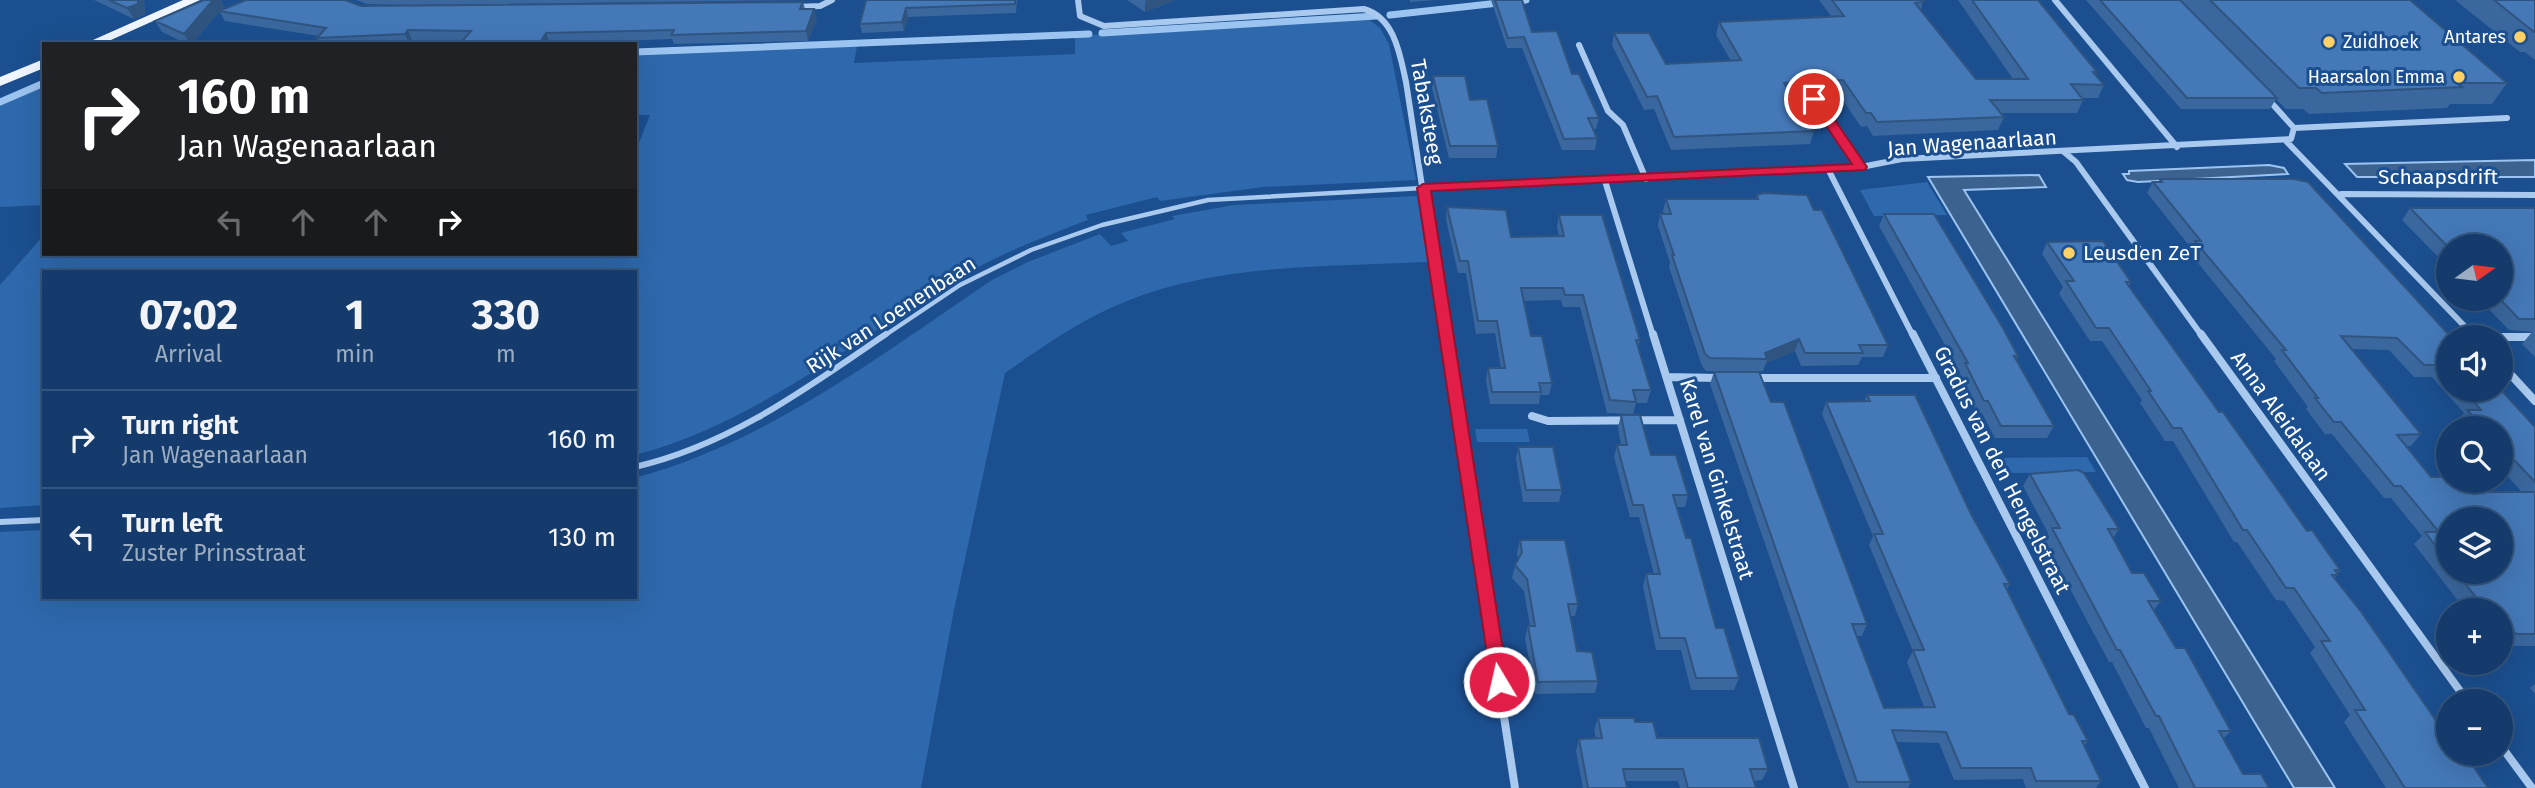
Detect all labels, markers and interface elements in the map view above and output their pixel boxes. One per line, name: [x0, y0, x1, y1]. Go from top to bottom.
place label: Antares: [2444, 26, 2506, 48]
marker: Antares: [2512, 29, 2528, 45]
place label: Zuidhoek: [2343, 31, 2419, 53]
marker: Zuidhoek: [2321, 34, 2337, 50]
street label: Tabaksteeg: [1405, 57, 1449, 167]
place label: Haarsalon Emma: [2308, 66, 2445, 88]
text: 160 m: [178, 67, 310, 126]
pin: [1784, 69, 1844, 129]
marker: Haarsalon Emma: [2451, 69, 2467, 85]
icon: right: [63, 70, 154, 161]
icon: arrive: [1795, 80, 1833, 118]
street label: Jan Wagenaarlaan: [1886, 124, 2058, 162]
text: Jan Wagenaarlaan: [178, 127, 437, 165]
street label: Schaapsdrift: [2378, 164, 2498, 190]
icon: left: [211, 203, 249, 241]
icon: ahead: [284, 203, 322, 241]
icon: ahead: [357, 203, 395, 241]
icon: right: [430, 203, 468, 241]
north arrow: [2436, 234, 2513, 312]
map controls: [2436, 234, 2513, 766]
place label: Leusden ZeT: [2083, 240, 2201, 266]
marker: Leusden ZeT: [2061, 245, 2077, 261]
street label: Rijk van Loenenbaan: [801, 250, 981, 380]
text: 07:02: [139, 290, 238, 340]
text: 1: [345, 290, 365, 340]
text: 330: [472, 290, 540, 340]
button: sound: [2436, 325, 2513, 402]
text: Arrival: [155, 340, 222, 368]
text: min: [335, 340, 375, 368]
text: m: [496, 340, 516, 368]
street label: Gradus van den Hengelstraat: [1928, 342, 2076, 599]
street label: Anna Aleidalaan: [2225, 346, 2337, 486]
street label: Karel van Ginkelstraat: [1674, 376, 1760, 583]
text: Turn right: [122, 410, 239, 441]
button: search: [2436, 416, 2513, 493]
icon: right: [63, 420, 101, 458]
text: 160 m: [547, 424, 616, 455]
text: Jan Wagenaarlaan: [122, 441, 308, 469]
button: layers: [2436, 507, 2513, 584]
text: Turn left: [122, 508, 223, 539]
icon: left: [63, 518, 101, 556]
text: 130 m: [548, 522, 616, 553]
text: Zuster Prinsstraat: [122, 539, 306, 567]
button: +: [2436, 598, 2513, 675]
position arrow: [1462, 645, 1536, 719]
button: −: [2436, 689, 2513, 766]

